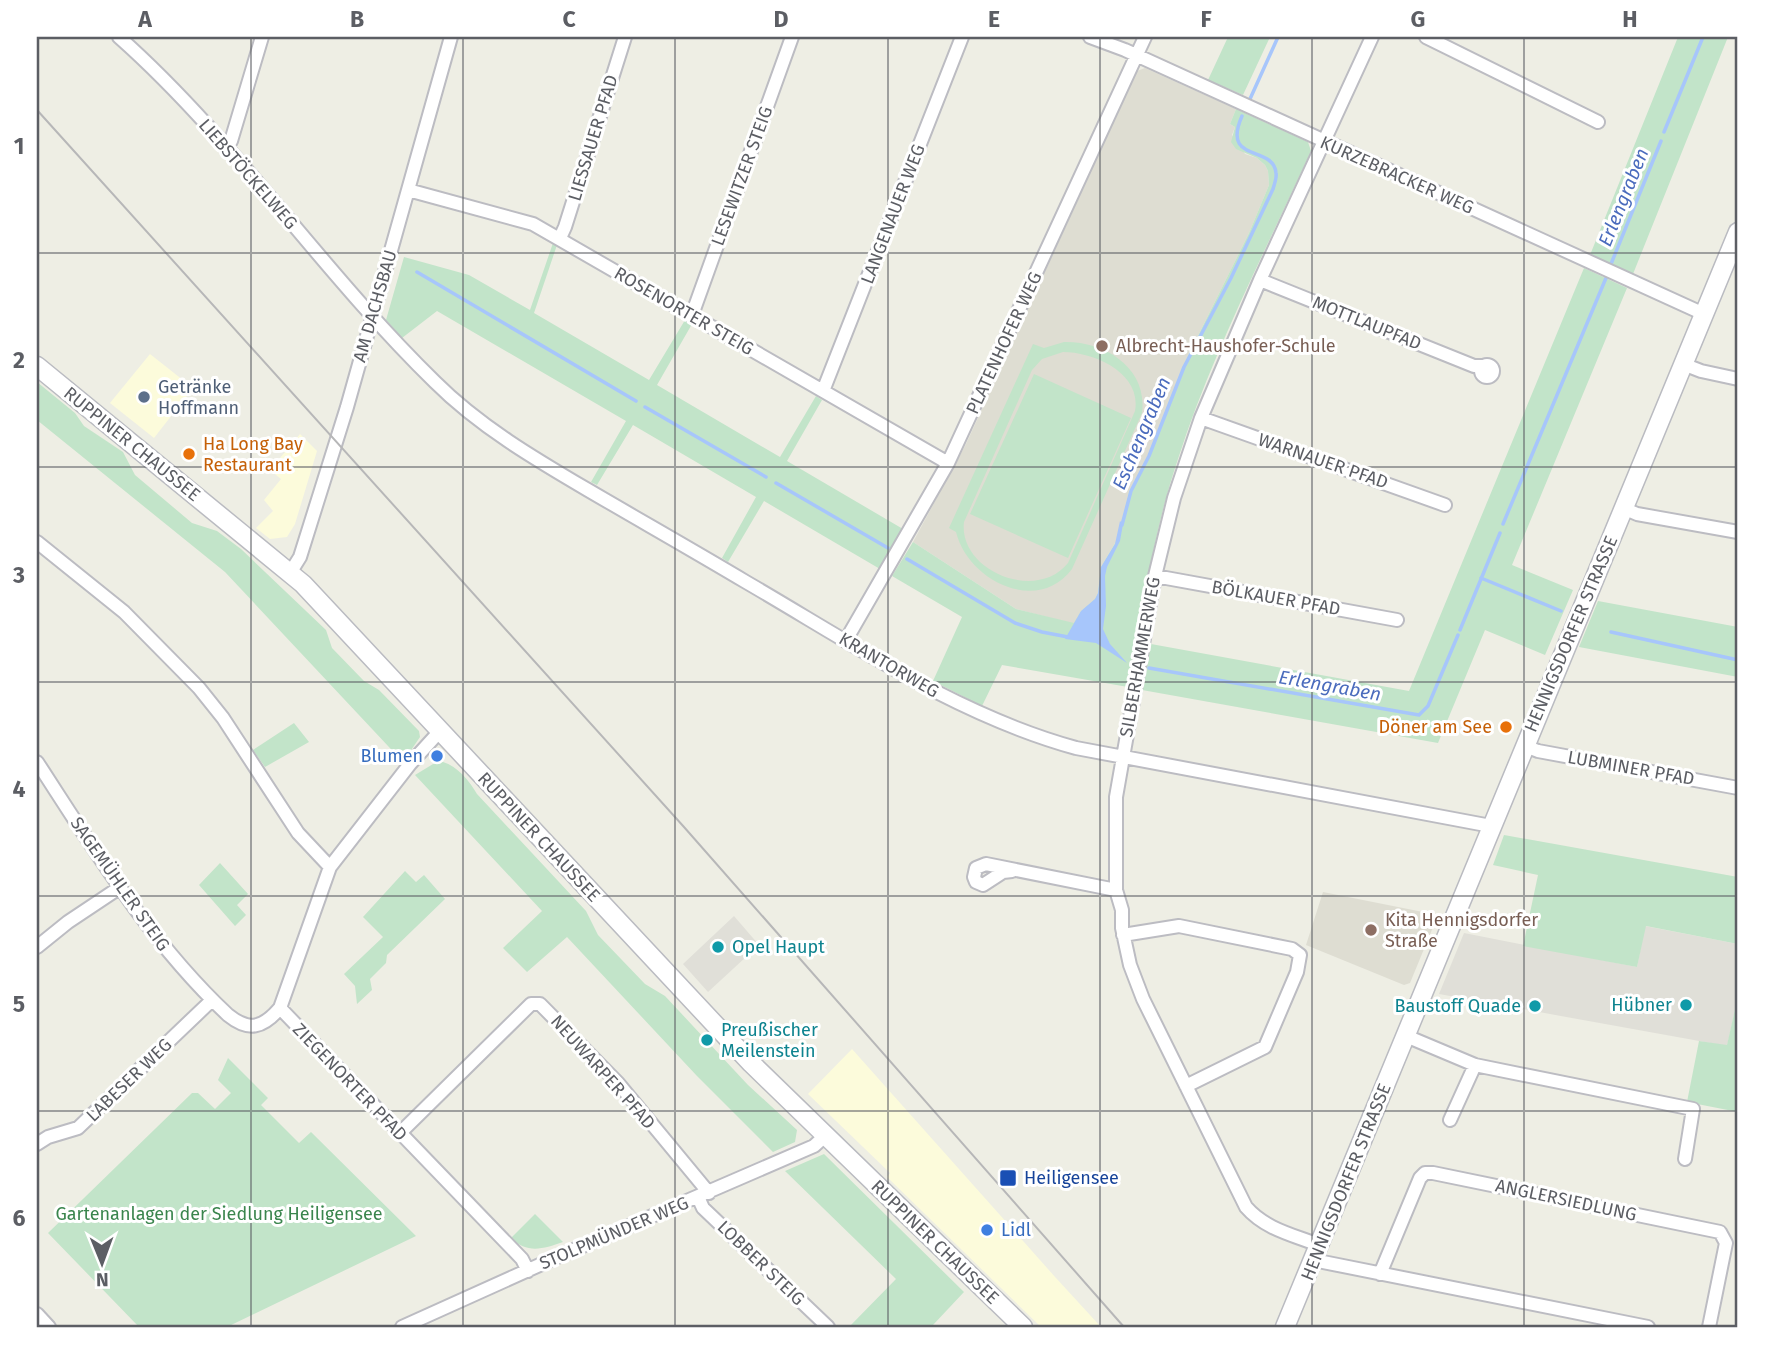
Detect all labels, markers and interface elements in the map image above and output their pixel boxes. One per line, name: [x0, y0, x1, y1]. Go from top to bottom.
text: A: [137, 5, 152, 33]
text: B: [350, 5, 364, 33]
text: C: [562, 5, 576, 33]
text: D: [774, 5, 789, 33]
text: E: [988, 5, 1000, 33]
text: F: [1200, 5, 1212, 33]
text: G: [1411, 5, 1425, 33]
text: H: [1622, 5, 1638, 33]
street label: LIESSAUER PFAD: [563, 72, 623, 204]
street label: LESEWITZER STEIG: [707, 103, 777, 249]
street label: LIEBSTÖCKELWEG: [194, 114, 302, 234]
street label: KURZEBRACKER WEG: [1317, 131, 1477, 219]
text: 1: [14, 132, 24, 160]
street label: LANGENAUER WEG: [856, 141, 930, 287]
water label: Erlengraben: [1593, 145, 1654, 250]
street label: AM DACHSBAU: [348, 247, 402, 365]
street label: ROSENORTER STEIG: [610, 262, 758, 360]
street label: PLATENHOFER WEG: [961, 268, 1047, 418]
street label: MOTTLAUPFAD: [1309, 291, 1425, 355]
place label: Albrecht-Haushofer-Schule: [1116, 335, 1336, 357]
marker: Albrecht-Haushofer-Schule: [1094, 338, 1110, 354]
text: 2: [13, 346, 25, 374]
water label: Eschengraben: [1107, 374, 1175, 493]
place label: Getränke Hoffmann: [158, 376, 239, 419]
street label: RUPPINER CHAUSSEE: [59, 382, 205, 506]
marker: Getränke Hoffmann: [136, 389, 152, 405]
street label: WARNAUER PFAD: [1255, 428, 1391, 494]
place label: Ha Long Bay Restaurant: [203, 433, 303, 476]
marker: Ha Long Bay Restaurant: [181, 446, 197, 462]
street label: HENNIGSDORFER STRASSE: [1520, 533, 1622, 735]
text: 3: [12, 561, 25, 589]
street label: SILBERHAMMERWEG: [1115, 575, 1165, 739]
street label: BÖLKAUER PFAD: [1210, 576, 1342, 620]
street label: KRANTORWEG: [835, 628, 943, 702]
water label: Erlengraben: [1277, 665, 1383, 706]
place label: Döner am See: [1378, 716, 1492, 738]
marker: Döner am See: [1498, 719, 1514, 735]
place label: Blumen: [361, 745, 423, 767]
street label: LUBMINER PFAD: [1566, 746, 1696, 790]
marker: Blumen: [429, 748, 445, 764]
street label: RUPPINER CHAUSSEE: [473, 768, 605, 906]
text: 4: [13, 775, 26, 803]
street label: SAGEMÜHLER STEIG: [66, 813, 174, 955]
place label: Kita Hennigsdorfer Straße: [1385, 909, 1538, 952]
marker: Kita Hennigsdorfer Straße: [1363, 922, 1379, 938]
place label: Opel Haupt: [732, 936, 825, 958]
marker: Opel Haupt: [710, 939, 726, 955]
text: 5: [13, 990, 25, 1018]
place label: Hübner: [1611, 994, 1672, 1016]
place label: Baustoff Quade: [1395, 995, 1521, 1017]
marker: Hübner: [1678, 997, 1694, 1013]
marker: Baustoff Quade: [1527, 998, 1543, 1014]
street label: NEUWARPER PFAD: [546, 1010, 660, 1134]
street label: ZIEGENORTER PFAD: [288, 1019, 412, 1145]
place label: Preußischer Meilenstein: [721, 1019, 818, 1062]
marker: Preußischer Meilenstein: [699, 1032, 715, 1048]
street label: LABESER WEG: [82, 1034, 176, 1126]
street label: HENNIGSDORFER STRASSE: [1296, 1080, 1396, 1284]
place label: Heiligensee: [1024, 1167, 1119, 1189]
marker: Heiligensee: [998, 1168, 1018, 1188]
street label: ANGLERSIEDLUNG: [1493, 1174, 1639, 1226]
street label: RUPPINER CHAUSSEE: [866, 1175, 1004, 1309]
street label: STOLPMÜNDER WEG: [536, 1192, 692, 1274]
park label: Gartenanlagen der Siedlung Heiligensee: [55, 1203, 383, 1225]
text: 6: [13, 1204, 26, 1232]
street label: LOBBER STEIG: [713, 1216, 809, 1310]
place label: Lidl: [1001, 1219, 1031, 1241]
marker: Lidl: [979, 1222, 995, 1238]
north arrow: [66, 1228, 136, 1298]
text: N: [96, 1268, 109, 1291]

